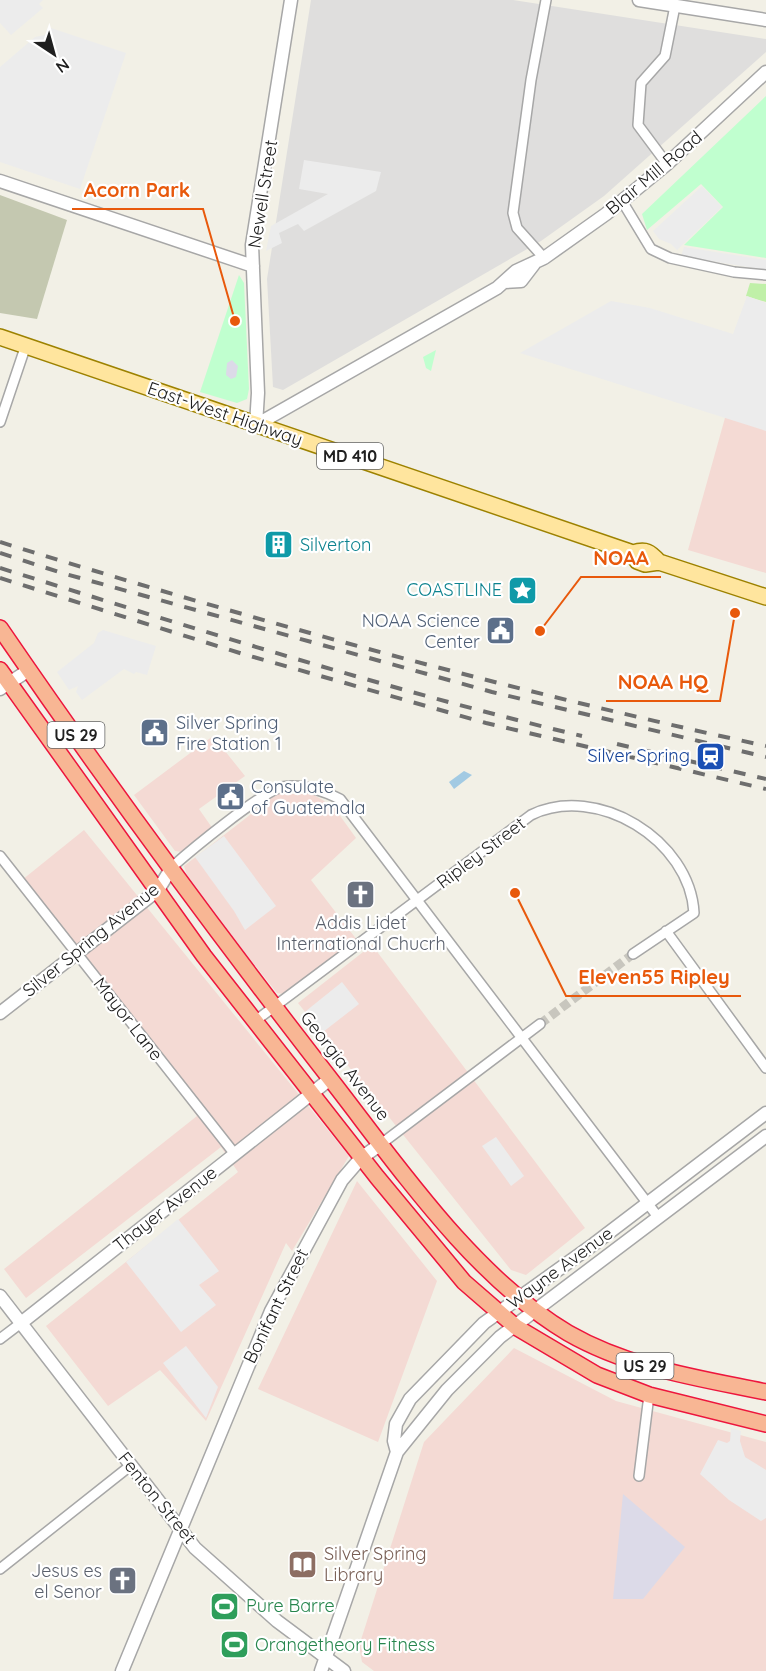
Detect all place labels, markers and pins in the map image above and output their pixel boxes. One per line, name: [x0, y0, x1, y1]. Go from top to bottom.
callout: Acorn Park: [72, 171, 203, 209]
building icon: Silverton: [263, 529, 295, 561]
place label: Silverton: [300, 533, 371, 556]
callout: NOAA: [581, 539, 661, 577]
place icon: COASTLINE: [507, 574, 539, 606]
place label: COASTLINE: [407, 578, 502, 601]
place label: NOAA Science Center: [362, 609, 480, 653]
public building icon: NOAA Science Center: [485, 615, 517, 647]
callout: NOAA HQ: [606, 663, 720, 701]
place label: Silver Spring Fire Station 1: [176, 711, 282, 755]
public building icon: Silver Spring Fire Station 1: [139, 717, 171, 749]
station icon: Silver Spring: [695, 740, 727, 772]
place label: Silver Spring: [587, 744, 690, 767]
place label: Consulate of Guatemala: [251, 775, 365, 819]
public building icon: Consulate of Guatemala: [214, 781, 246, 813]
church icon: Addis Lidet International Chucrh: [345, 878, 377, 910]
place label: Addis Lidet International Chucrh: [276, 911, 446, 955]
callout: Eleven55 Ripley: [566, 958, 741, 996]
place label: Silver Spring Library: [324, 1542, 427, 1586]
library icon: Silver Spring Library: [287, 1548, 319, 1580]
place label: Jesus es el Senor: [31, 1559, 102, 1603]
church icon: Jesus es el Senor: [107, 1565, 139, 1597]
sports icon: Pure Barre: [209, 1590, 241, 1622]
place label: Pure Barre: [246, 1594, 335, 1617]
sports icon: Orangetheory Fitness: [218, 1629, 250, 1661]
place label: Orangetheory Fitness: [255, 1633, 435, 1656]

